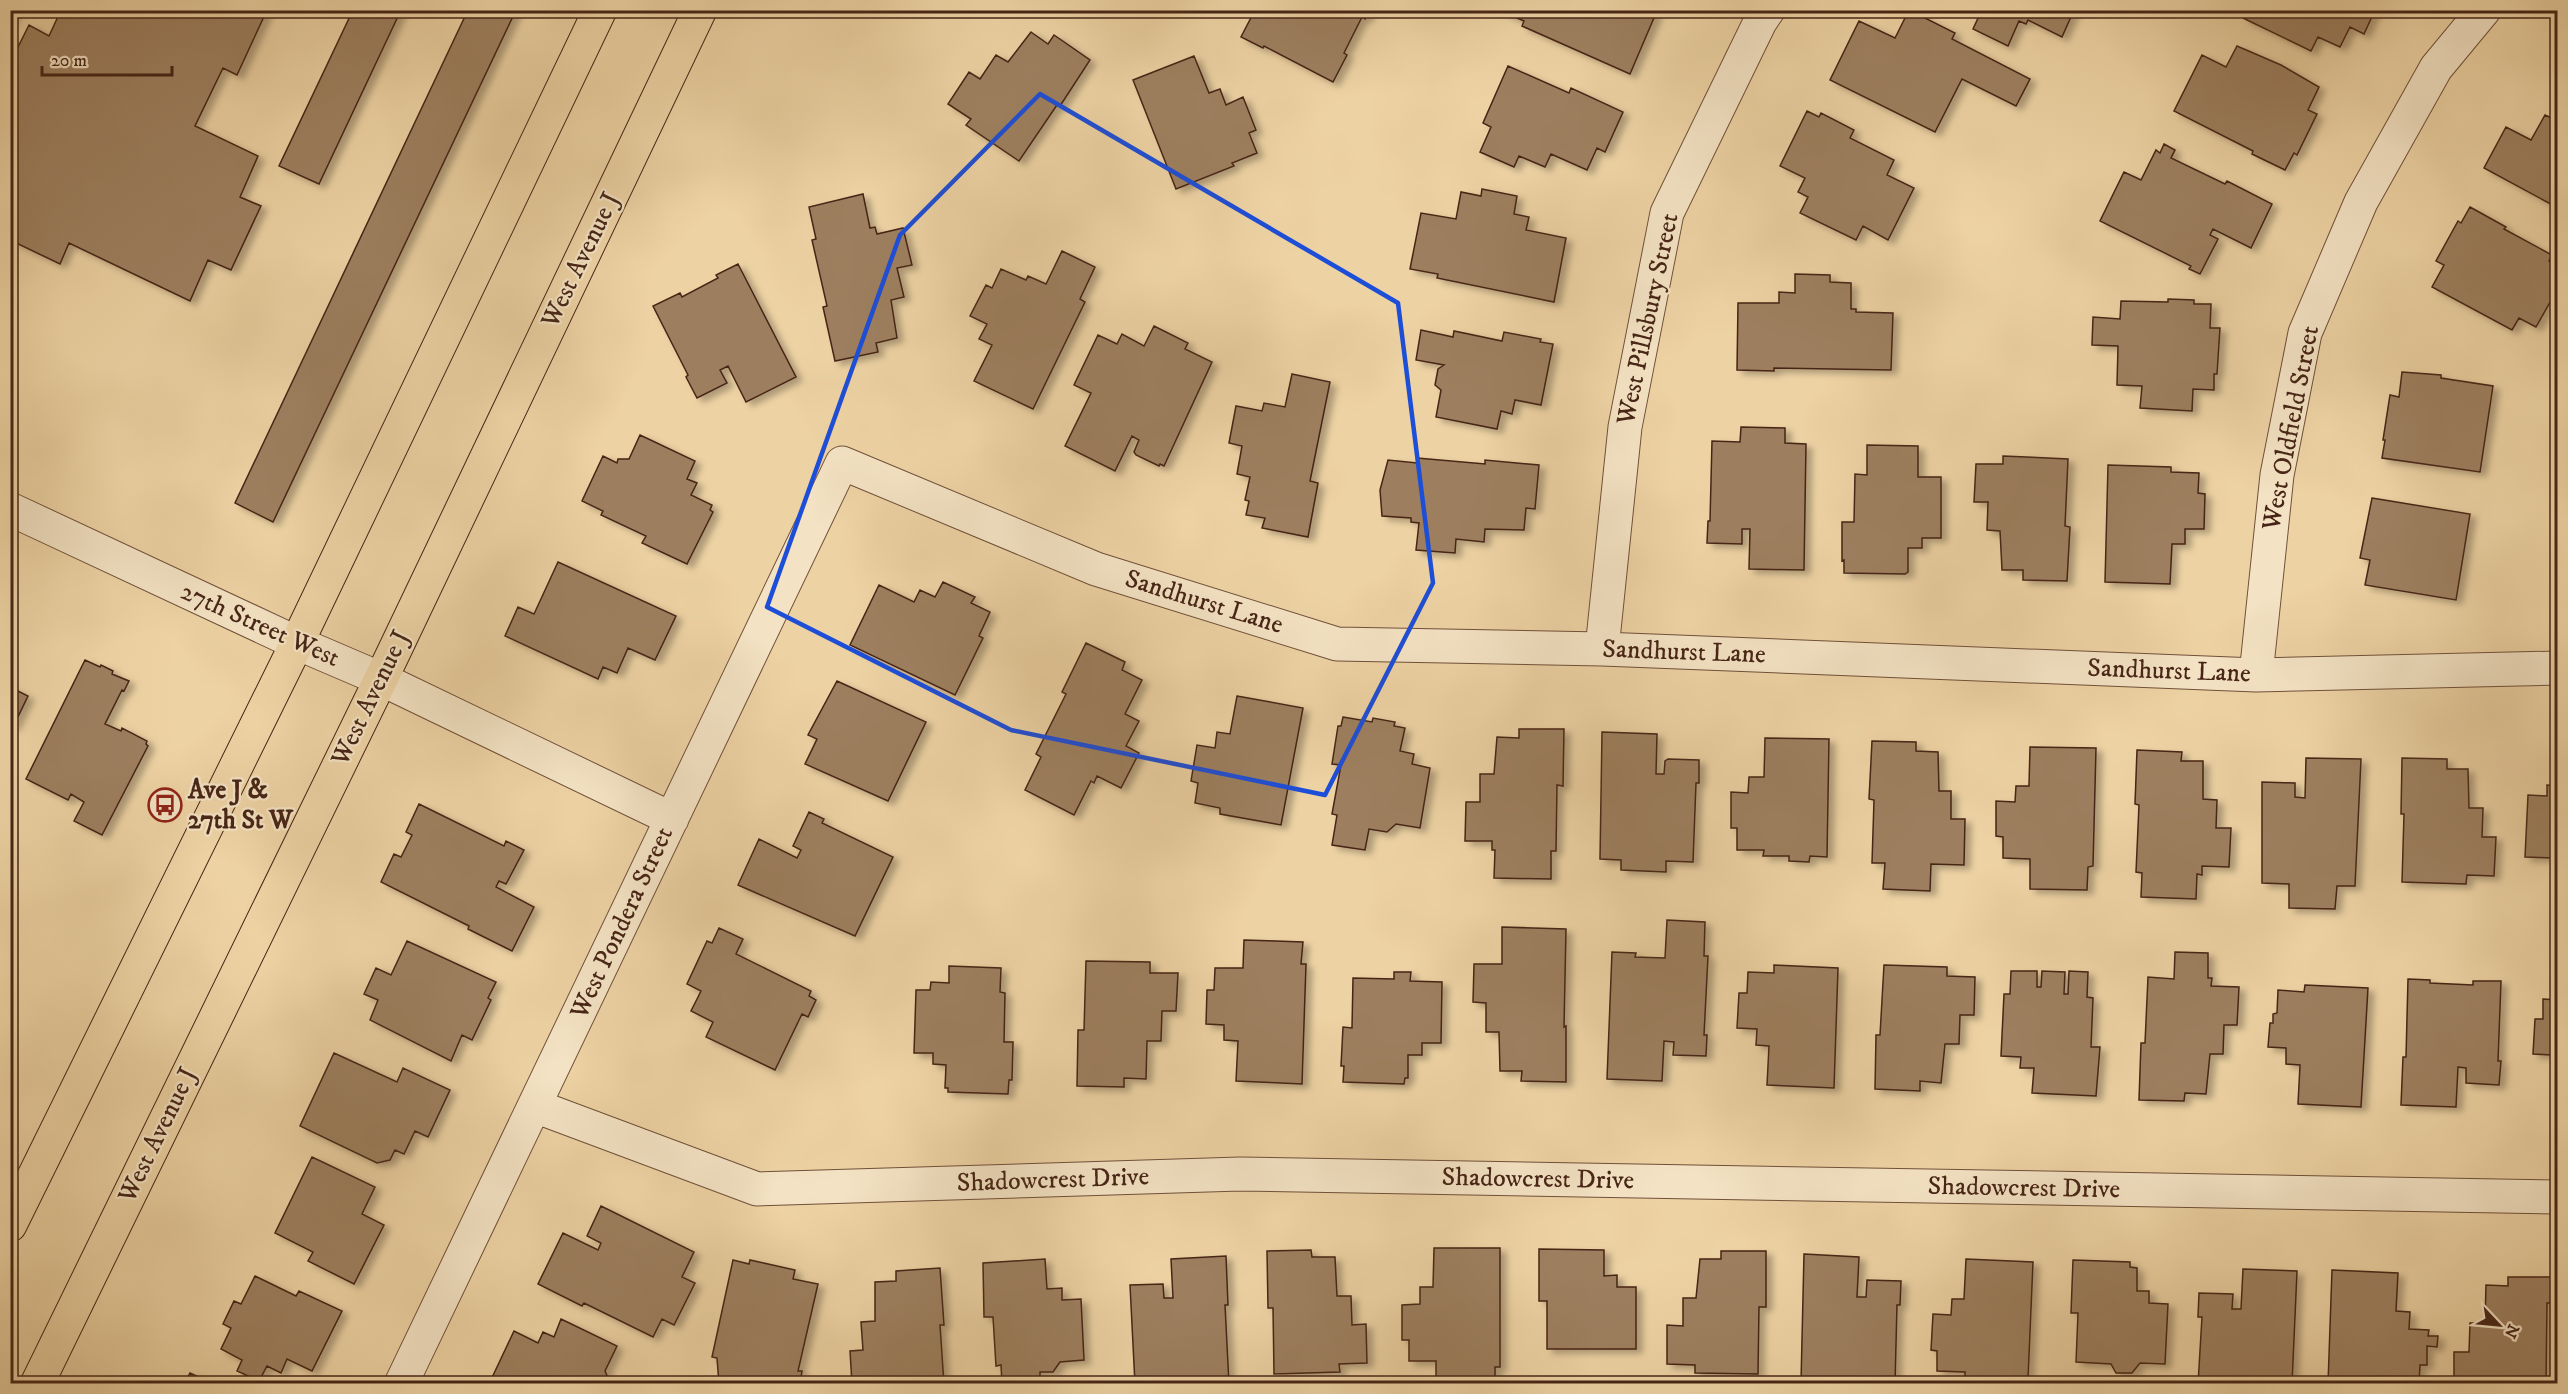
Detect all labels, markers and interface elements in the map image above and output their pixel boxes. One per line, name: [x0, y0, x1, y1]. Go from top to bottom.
scale bar: [42, 39, 172, 77]
text: 20 m: [51, 50, 87, 72]
street label: West Avenue J: [534, 187, 628, 334]
street label: West Pillsbury Street: [1609, 210, 1687, 429]
street label: West Oldfield Street: [2255, 323, 2327, 534]
street label: Sandhurst Lane: [1121, 562, 1287, 642]
street label: 27th Street West: [175, 575, 345, 675]
street label: West Avenue J: [324, 625, 418, 772]
street label: Sandhurst Lane: [1602, 633, 1766, 671]
street label: Sandhurst Lane: [2087, 652, 2251, 690]
place label: Ave J & 27th St W: [187, 774, 294, 837]
bus stop icon: Ave J & 27th St W: [147, 787, 183, 823]
street label: West Pondera Street: [563, 822, 681, 1025]
street label: West Avenue J: [111, 1062, 205, 1209]
street label: Shadowcrest Drive: [956, 1160, 1150, 1200]
street label: Shadowcrest Drive: [1441, 1161, 1635, 1197]
street label: Shadowcrest Drive: [1927, 1170, 2121, 1206]
north arrow: [2469, 1295, 2529, 1355]
text: N: [2500, 1321, 2523, 1341]

